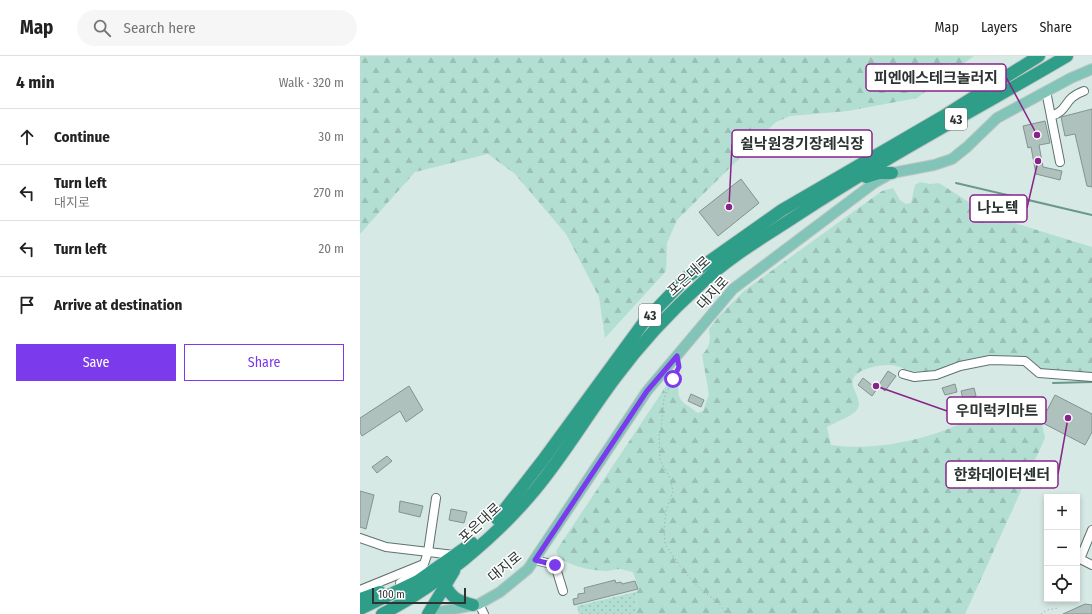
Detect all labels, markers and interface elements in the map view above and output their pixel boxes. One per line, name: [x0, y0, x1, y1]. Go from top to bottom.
search box: [77, 10, 357, 46]
text: Map: [20, 16, 53, 39]
icon: search: [91, 17, 113, 39]
text: Search here: [123, 19, 196, 37]
text: Map: [935, 19, 959, 36]
text: Layers: [981, 19, 1017, 36]
text: Share: [1039, 19, 1072, 36]
callout: 피엔에스테크놀러지: [866, 64, 1006, 91]
text: 피엔에스테크놀러지: [874, 69, 998, 87]
text: 4 min: [16, 72, 55, 93]
text: Walk · 320 m: [279, 75, 344, 90]
road number: 43: [945, 108, 967, 130]
icon: ahead: [16, 126, 38, 148]
text: Continue: [54, 128, 110, 146]
text: 30 m: [318, 129, 344, 144]
callout: 쉴낙원경기장례식장: [732, 130, 872, 157]
text: 쉴낙원경기장례식장: [740, 135, 864, 153]
text: Turn left: [54, 174, 107, 192]
icon: left: [16, 182, 38, 204]
text: 270 m: [313, 185, 344, 200]
text: 대지로: [54, 195, 90, 210]
callout: 나노텍: [970, 195, 1027, 222]
text: 나노텍: [977, 199, 1019, 217]
icon: left: [16, 238, 38, 260]
text: Turn left: [54, 240, 107, 258]
text: 20 m: [318, 241, 344, 256]
street label: 포은대로: [664, 252, 714, 300]
street label: 대지로: [694, 273, 732, 313]
icon: arrive: [16, 294, 38, 316]
text: Arrive at destination: [54, 296, 182, 314]
road number: 43: [639, 304, 661, 326]
button: Save: [16, 344, 176, 381]
button: Share: [184, 344, 344, 381]
route start: [664, 370, 682, 388]
callout: 우미럭키마트: [947, 397, 1046, 424]
text: 우미럭키마트: [956, 402, 1039, 420]
callout: 한화데이터센터: [946, 461, 1058, 488]
text: 한화데이터센터: [954, 466, 1050, 484]
map controls: [1044, 494, 1080, 602]
button: +: [1044, 494, 1080, 530]
street label: 포은대로: [455, 499, 505, 547]
button: −: [1044, 530, 1080, 566]
street label: 대지로: [485, 548, 525, 586]
route end: [546, 556, 564, 574]
button: locate: [1044, 566, 1080, 602]
scale bar: [372, 586, 466, 605]
text: 100 m: [378, 588, 405, 601]

